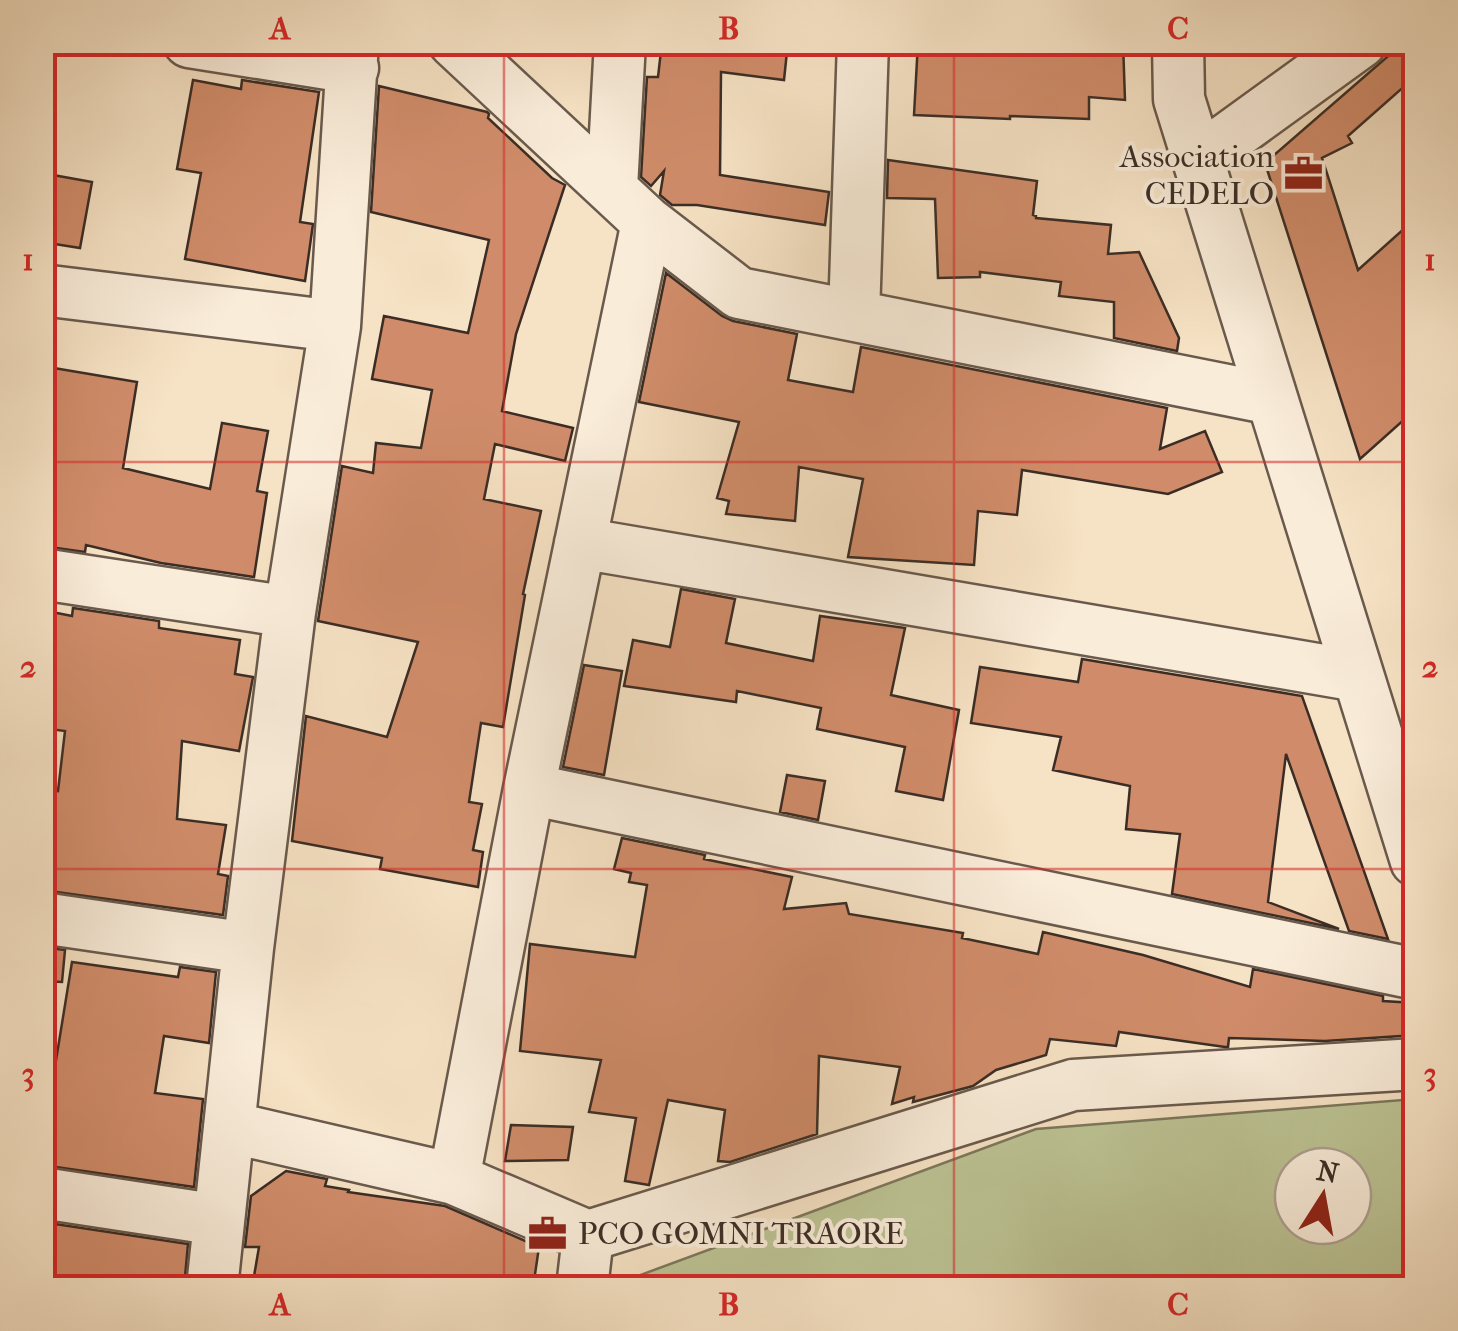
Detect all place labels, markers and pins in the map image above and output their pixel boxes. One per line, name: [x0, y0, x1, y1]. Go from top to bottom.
place label: Association CEDELO: [1118, 138, 1274, 212]
office icon: Association CEDELO: [1283, 153, 1325, 195]
office icon: PCO GOMNI TRAORE: [527, 1212, 569, 1254]
place label: PCO GOMNI TRAORE: [578, 1215, 904, 1252]

